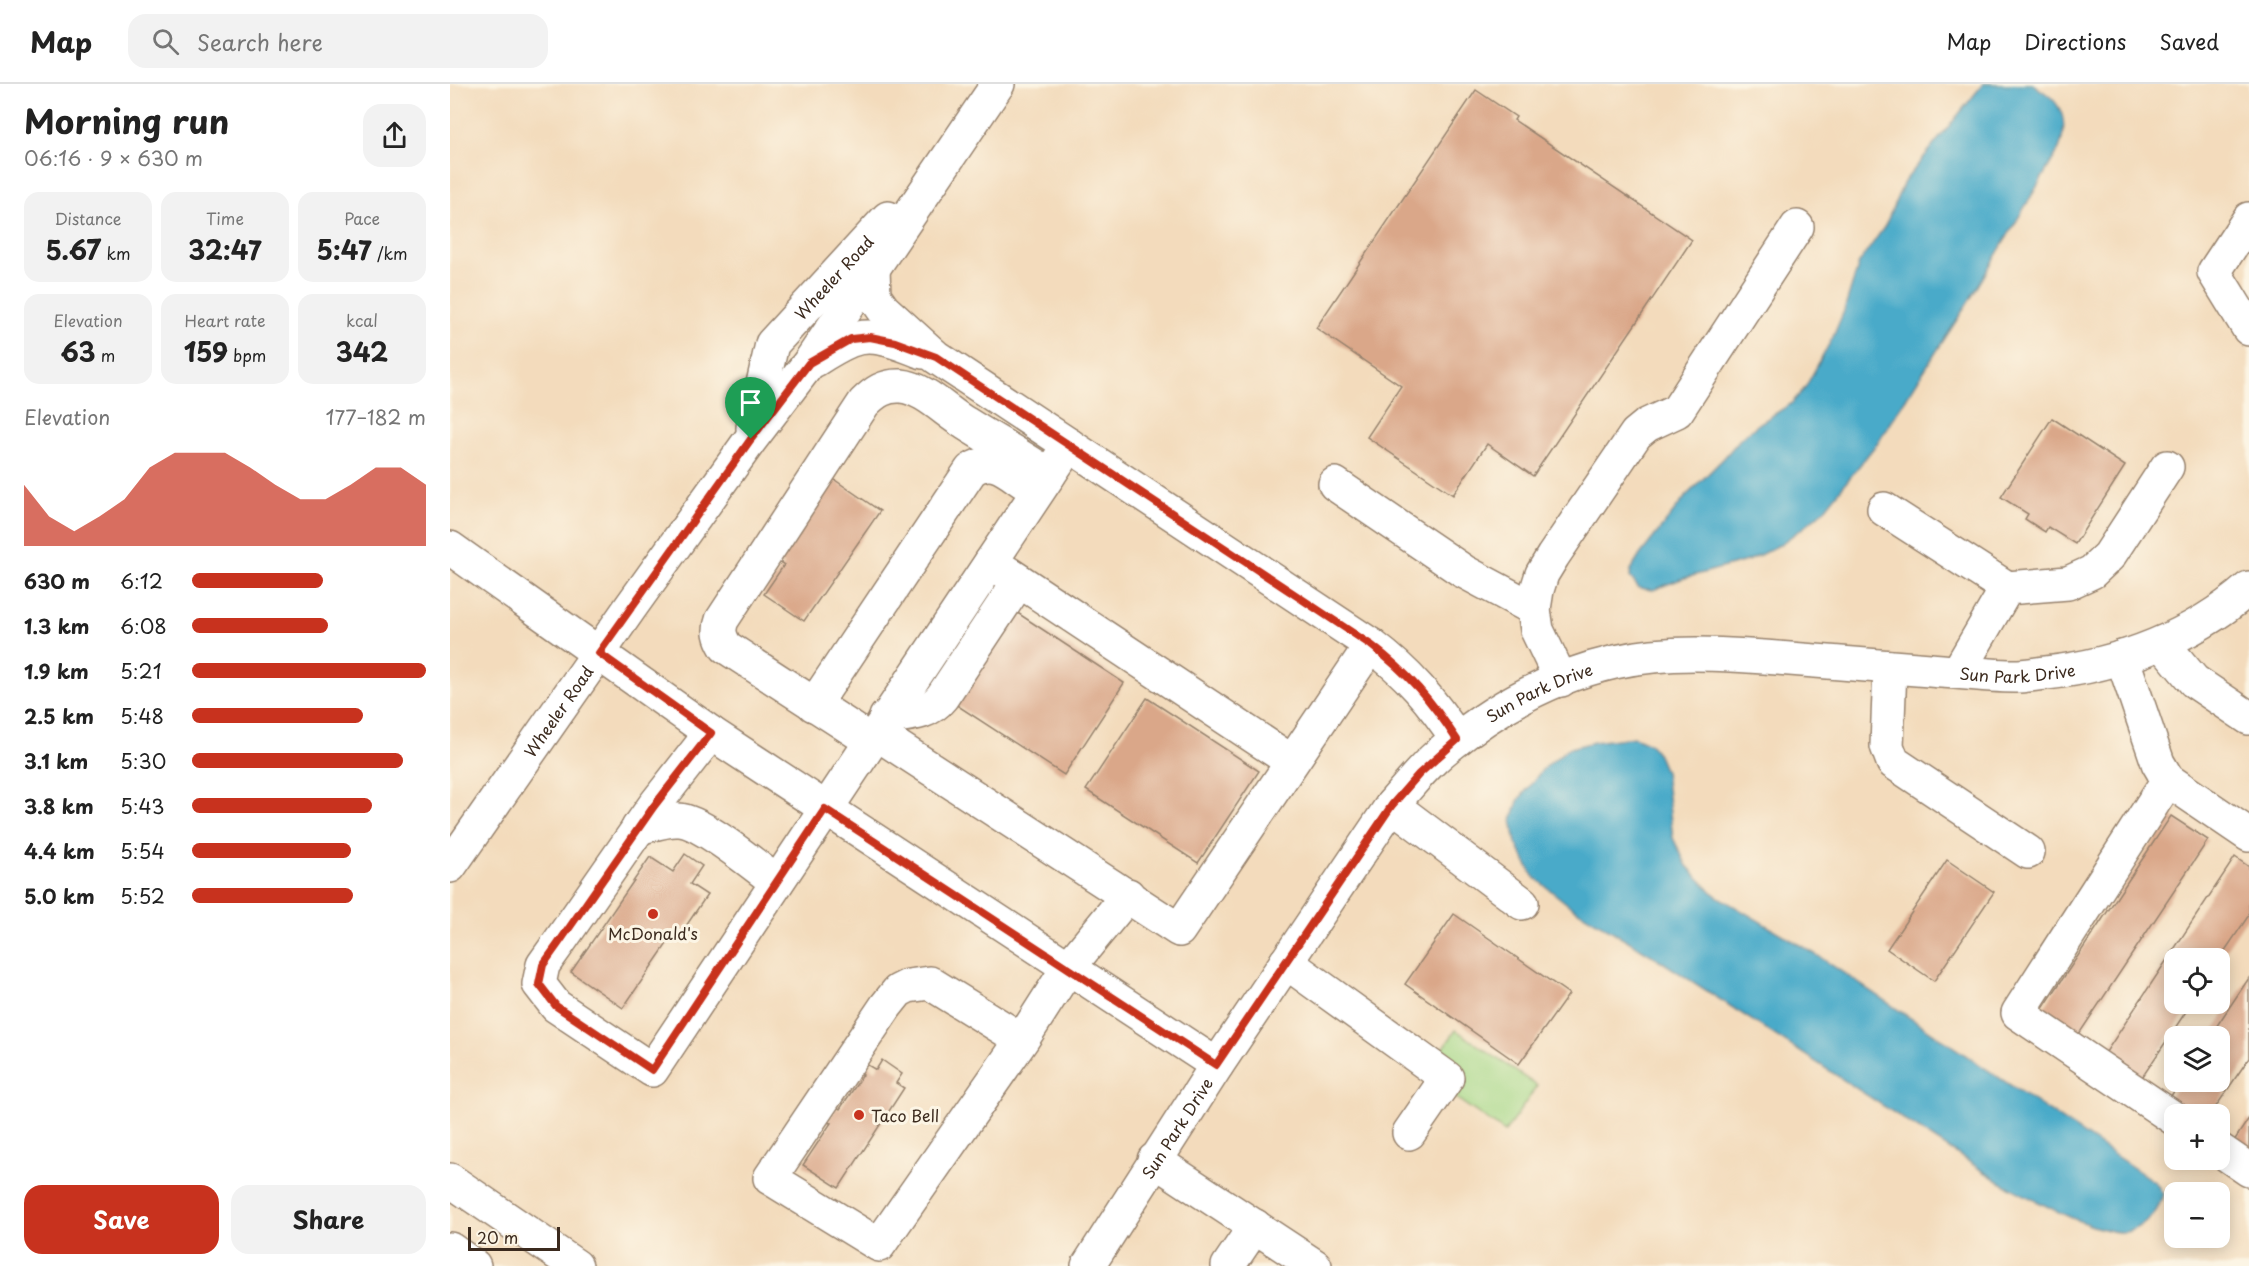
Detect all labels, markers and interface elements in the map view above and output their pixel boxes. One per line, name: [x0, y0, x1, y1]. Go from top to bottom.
search box: [128, 14, 548, 68]
text: Map: [30, 20, 92, 63]
icon: search: [149, 25, 182, 58]
text: Search here: [197, 25, 323, 58]
text: Map: [1946, 25, 1991, 57]
text: Directions: [2024, 25, 2126, 57]
text: Saved: [2159, 25, 2219, 57]
text: Morning run: [24, 95, 229, 145]
button: share: [363, 104, 426, 167]
text: 06:16 · 9 × 630 m: [24, 143, 203, 173]
text: Distance: [54, 206, 122, 230]
text: Time: [206, 206, 244, 230]
text: Pace: [344, 206, 380, 230]
text: 5.67: [46, 230, 101, 269]
text: 32:47: [188, 230, 262, 269]
text: 5:47: [316, 230, 372, 269]
street label: Wheeler Road: [789, 230, 879, 325]
text: km: [101, 241, 130, 265]
text: /km: [372, 241, 408, 265]
text: Elevation: [53, 308, 123, 332]
text: Heart rate: [185, 308, 265, 332]
text: kcal: [346, 308, 378, 332]
text: 63: [61, 332, 96, 371]
text: 159: [184, 332, 228, 371]
text: 342: [336, 332, 388, 371]
text: m: [96, 343, 115, 367]
text: bpm: [228, 343, 266, 367]
pin: [725, 377, 776, 439]
icon: arrive: [734, 386, 767, 419]
text: Elevation: [24, 402, 110, 432]
text: 177–182 m: [326, 402, 426, 432]
text: 630 m: [24, 566, 90, 596]
text: 6:12: [120, 566, 163, 596]
text: 1.3 km: [24, 611, 90, 641]
text: 6:08: [120, 611, 167, 641]
text: 1.9 km: [24, 656, 89, 686]
text: 5:21: [120, 656, 162, 686]
street label: Sun Park Drive: [1481, 657, 1595, 728]
street label: Sun Park Drive: [1958, 657, 2077, 688]
street label: Wheeler Road: [518, 660, 599, 762]
text: 2.5 km: [24, 701, 94, 731]
text: 5:48: [120, 701, 164, 731]
text: 3.1 km: [24, 746, 88, 776]
text: 5:30: [120, 746, 166, 776]
text: 3.8 km: [24, 791, 94, 821]
text: 5:43: [120, 791, 164, 821]
text: 4.4 km: [24, 836, 95, 866]
text: 5:54: [120, 836, 165, 866]
text: 5.0 km: [24, 881, 95, 911]
text: 5:52: [120, 881, 165, 911]
marker: McDonald's: [646, 907, 660, 921]
place label: McDonald's: [608, 921, 698, 945]
map controls: [2164, 948, 2230, 1248]
button: locate: [2164, 948, 2230, 1014]
button: layers: [2164, 1026, 2230, 1092]
street label: Sun Park Drive: [1135, 1073, 1218, 1183]
place label: Taco Bell: [871, 1103, 939, 1127]
button: +: [2164, 1104, 2230, 1170]
marker: Taco Bell: [852, 1108, 866, 1122]
button: −: [2164, 1182, 2230, 1248]
button: Save: [24, 1185, 219, 1254]
button: Share: [231, 1185, 426, 1254]
scale bar: [468, 1224, 560, 1252]
text: 20 m: [477, 1225, 518, 1249]

